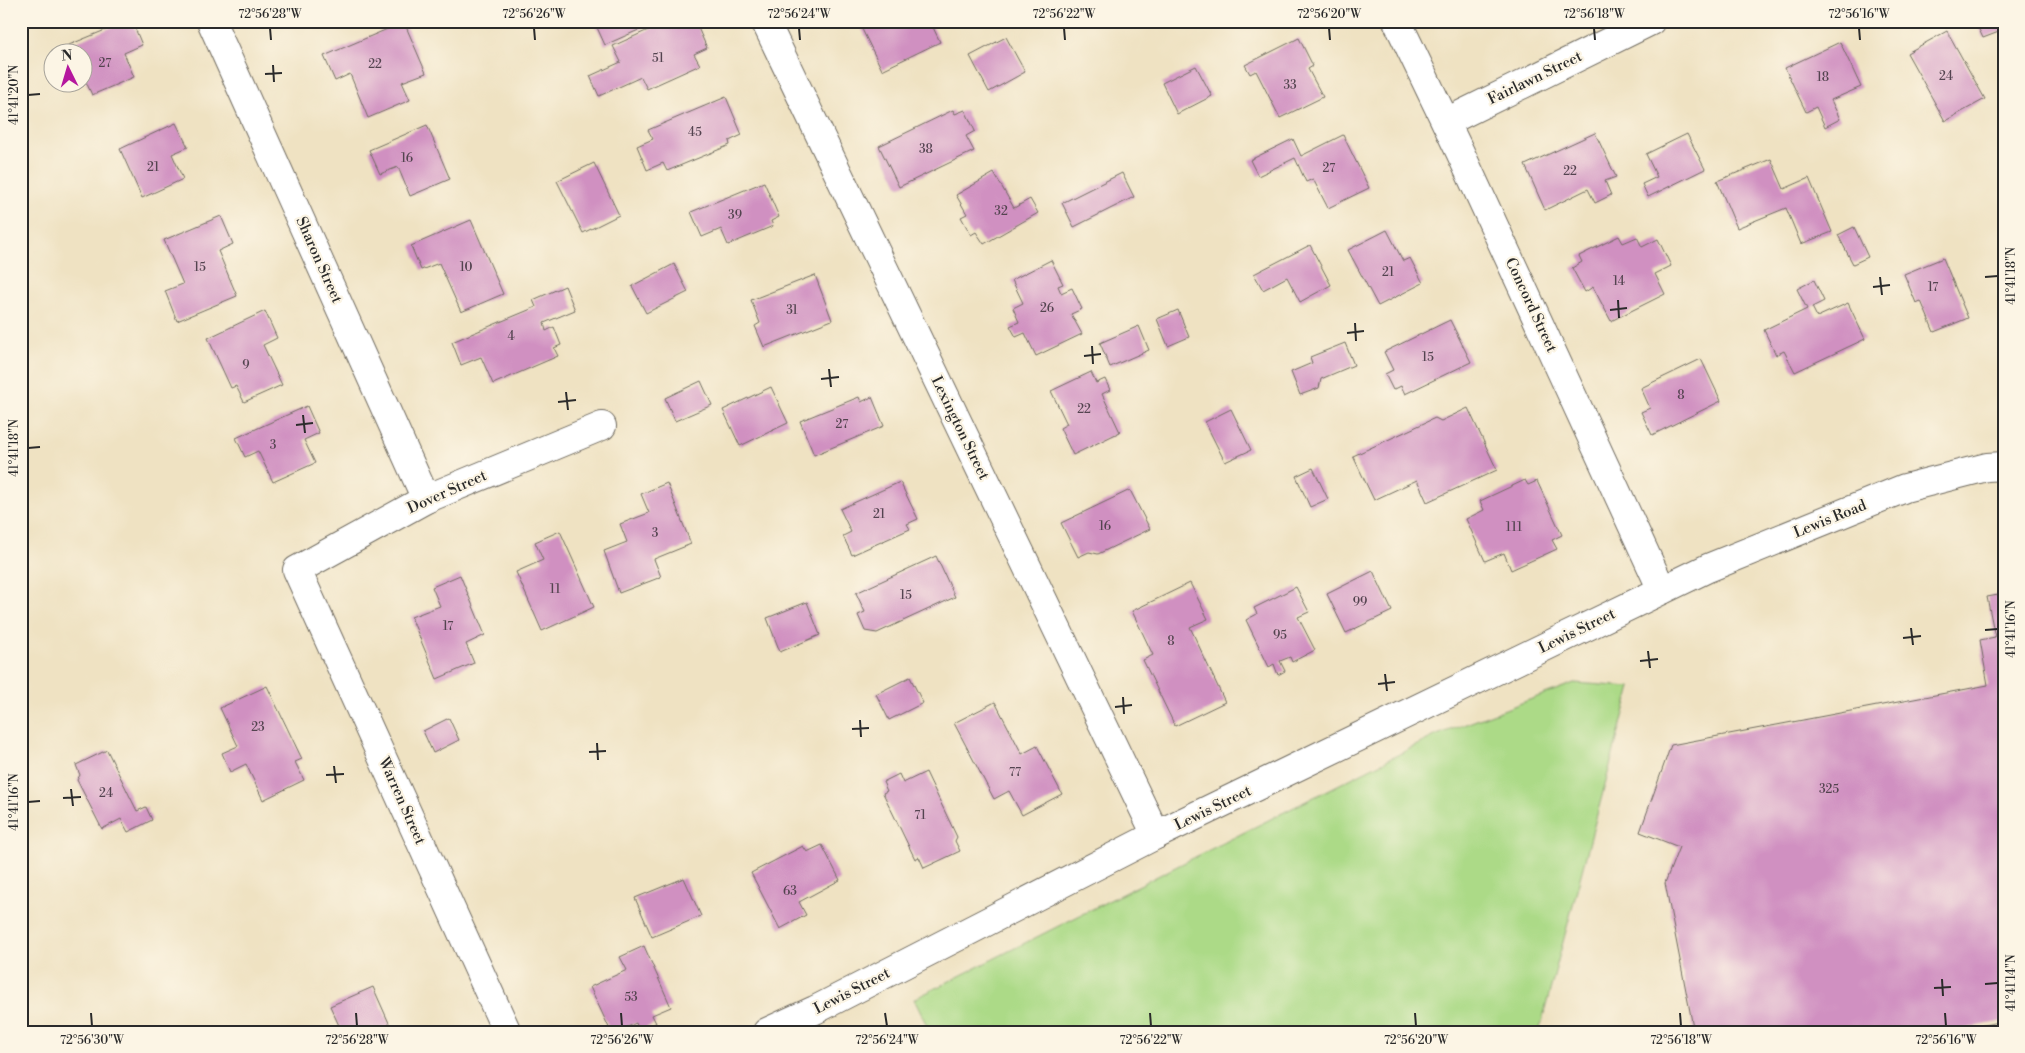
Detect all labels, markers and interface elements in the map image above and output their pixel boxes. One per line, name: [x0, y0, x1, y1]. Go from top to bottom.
text: 72°56'28"W: [238, 7, 303, 22]
text: 72°56'26"W: [502, 7, 567, 22]
text: 72°56'24"W: [767, 7, 832, 22]
text: 72°56'22"W: [1033, 7, 1097, 22]
text: 72°56'20"W: [1297, 7, 1362, 22]
text: 72°56'18"W: [1563, 7, 1626, 22]
text: 72°56'16"W: [1828, 7, 1891, 22]
north arrow: [42, 42, 92, 92]
text: N: [61, 47, 73, 65]
street label: Fairlawn Street: [1485, 47, 1586, 109]
house number: 51: [652, 51, 665, 66]
house number: 27: [99, 56, 111, 71]
house number: 22: [368, 57, 382, 72]
text: 41°41'20"N: [7, 65, 22, 125]
house number: 24: [1939, 69, 1953, 84]
house number: 18: [1817, 70, 1829, 85]
house number: 33: [1283, 78, 1297, 93]
house number: 45: [688, 125, 702, 140]
house number: 38: [919, 142, 933, 157]
house number: 16: [401, 151, 413, 166]
house number: 21: [147, 160, 160, 175]
house number: 27: [1323, 161, 1335, 176]
house number: 22: [1563, 164, 1577, 179]
house number: 32: [994, 204, 1008, 219]
house number: 39: [728, 208, 742, 223]
street label: Sharon Street: [291, 214, 347, 307]
text: 41°41'18"N: [2004, 247, 2019, 305]
street label: Concord Street: [1501, 255, 1562, 356]
house number: 15: [194, 260, 206, 275]
house number: 10: [460, 260, 472, 275]
house number: 21: [1382, 265, 1395, 280]
house number: 14: [1613, 274, 1625, 289]
house number: 17: [1928, 280, 1938, 295]
house number: 26: [1040, 301, 1054, 316]
house number: 31: [786, 303, 799, 318]
house number: 4: [507, 329, 515, 344]
house number: 15: [1422, 350, 1434, 365]
house number: 9: [242, 358, 250, 373]
street label: Lexington Street: [927, 373, 994, 484]
house number: 8: [1677, 388, 1685, 403]
house number: 22: [1077, 402, 1091, 417]
house number: 27: [836, 417, 848, 432]
text: 41°41'18"N: [7, 419, 22, 477]
house number: 3: [270, 438, 277, 453]
street label: Dover Street: [404, 466, 490, 518]
street label: Lewis Road: [1791, 496, 1870, 542]
house number: 21: [873, 507, 886, 522]
house number: 16: [1099, 519, 1111, 534]
house number: 111: [1506, 520, 1523, 535]
house number: 3: [652, 526, 659, 541]
house number: 11: [550, 582, 561, 597]
house number: 15: [900, 588, 912, 603]
house number: 99: [1353, 595, 1367, 610]
text: 41°41'16"N: [2004, 600, 2019, 658]
street label: Lewis Street: [1535, 604, 1619, 658]
house number: 17: [443, 619, 453, 634]
house number: 95: [1273, 628, 1287, 643]
house number: 8: [1167, 634, 1175, 649]
house number: 23: [251, 720, 265, 735]
street label: Warren Street: [374, 753, 430, 848]
house number: 77: [1009, 765, 1021, 780]
text: 41°41'16"N: [7, 773, 22, 831]
street label: Lewis Street: [1171, 781, 1255, 835]
house number: 325: [1819, 782, 1839, 797]
house number: 24: [99, 786, 113, 801]
house number: 71: [914, 808, 927, 823]
house number: 63: [783, 884, 797, 899]
text: 41°41'14"N: [2004, 954, 2019, 1012]
street label: Lewis Street: [811, 963, 894, 1018]
house number: 53: [624, 990, 638, 1005]
text: 72°56'30"W: [60, 1033, 125, 1048]
text: 72°56'28"W: [325, 1033, 390, 1048]
text: 72°56'26"W: [590, 1033, 655, 1048]
text: 72°56'24"W: [855, 1033, 920, 1048]
text: 72°56'22"W: [1120, 1033, 1184, 1048]
text: 72°56'20"W: [1384, 1033, 1449, 1048]
text: 72°56'18"W: [1650, 1033, 1713, 1048]
text: 72°56'16"W: [1915, 1033, 1978, 1048]

